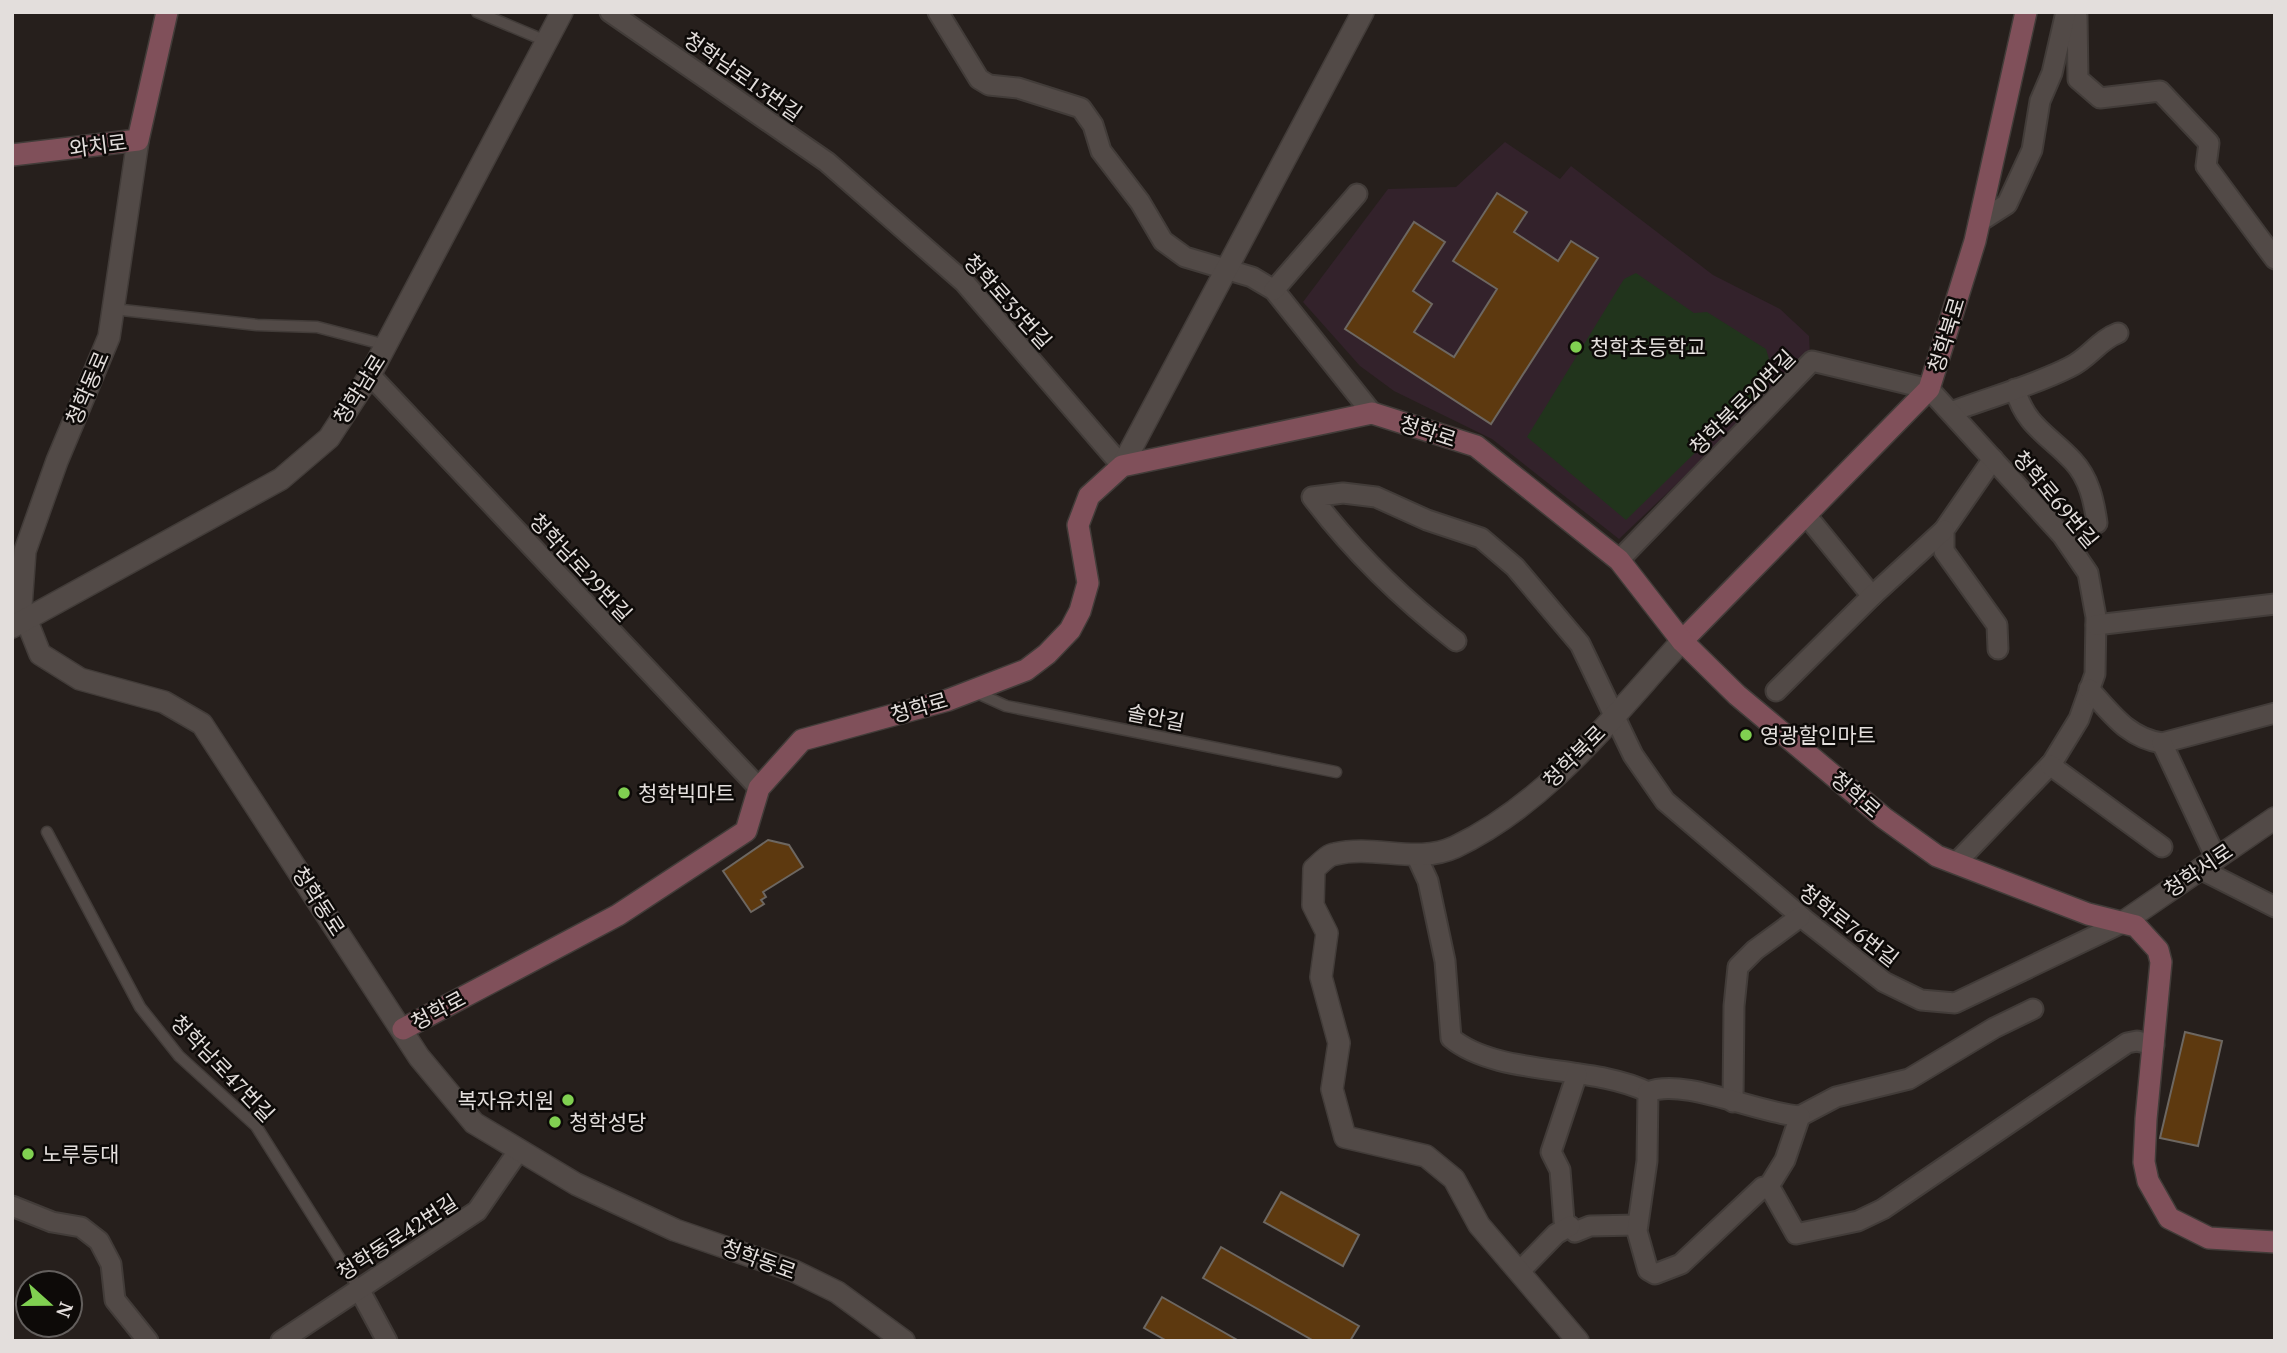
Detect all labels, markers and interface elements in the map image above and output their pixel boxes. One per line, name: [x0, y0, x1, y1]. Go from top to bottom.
street label: 청학남로13번길: [678, 25, 808, 127]
street label: 와치로: [68, 128, 128, 162]
street label: 청학로35번길: [958, 247, 1058, 355]
street label: 청학북로: [1921, 294, 1971, 376]
place label: 청학초등학교: [1590, 333, 1706, 361]
marker: 청학초등학교: [1568, 339, 1584, 355]
street label: 청학북로20번길: [1683, 343, 1801, 461]
street label: 청학동로: [59, 347, 115, 429]
street label: 청학남로: [327, 349, 391, 429]
street label: 청학로: [1396, 409, 1460, 453]
street label: 청학로69번길: [2007, 444, 2105, 554]
street label: 청학남로29번길: [524, 507, 638, 627]
street label: 청학로: [887, 686, 951, 728]
street label: 솔안길: [1125, 698, 1187, 736]
street label: 청학북로: [1537, 719, 1611, 793]
place label: 영광할인마트: [1760, 721, 1876, 749]
marker: 영광할인마트: [1738, 727, 1754, 743]
street label: 청학로: [1825, 764, 1887, 824]
place label: 청학빅마트: [638, 779, 735, 807]
marker: 청학빅마트: [616, 785, 632, 801]
street label: 청학서로: [2158, 837, 2238, 903]
street label: 청학동로: [286, 861, 352, 941]
street label: 청학로76번길: [1793, 877, 1905, 973]
street label: 청학로: [406, 984, 470, 1036]
street label: 청학남로47번길: [165, 1009, 281, 1127]
place label: 복자유치원: [457, 1086, 554, 1114]
marker: 복자유치원: [560, 1092, 576, 1108]
place label: 청학성당: [569, 1108, 646, 1136]
marker: 청학성당: [547, 1114, 563, 1130]
place label: 노루등대: [42, 1140, 119, 1168]
marker: 노루등대: [20, 1146, 36, 1162]
street label: 청학동로42번길: [331, 1188, 463, 1286]
street label: 청학동로: [718, 1233, 800, 1285]
north arrow: [14, 1269, 84, 1339]
text: N: [51, 1299, 80, 1322]

